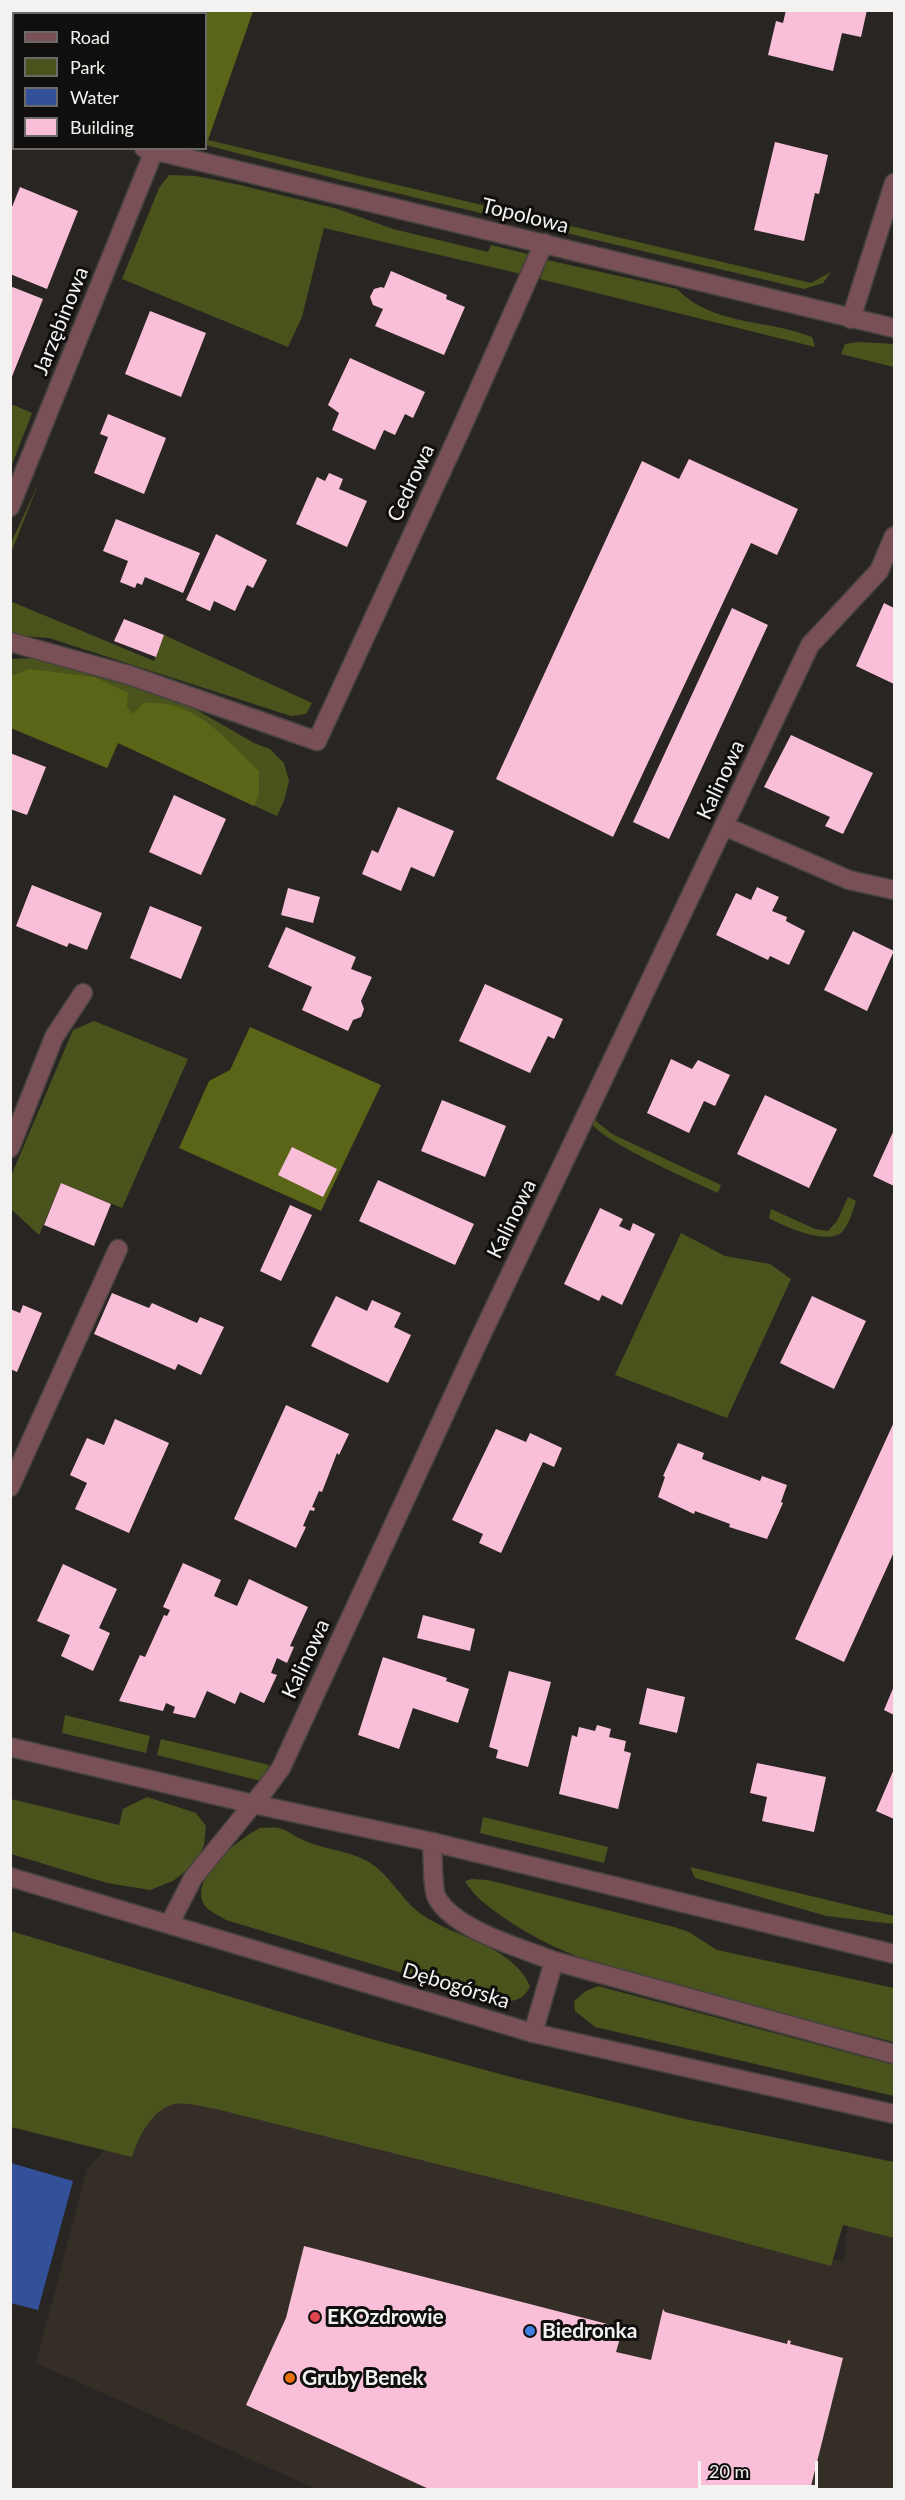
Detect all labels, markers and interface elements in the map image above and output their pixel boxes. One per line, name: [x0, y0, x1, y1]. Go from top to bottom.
legend: [12, 12, 207, 150]
text: Road: [70, 26, 110, 48]
text: Park: [70, 56, 105, 78]
text: Water: [70, 86, 119, 108]
text: Building: [70, 116, 134, 138]
street label: Topolowa: [479, 193, 571, 239]
street label: Jarzębinowa: [28, 263, 94, 379]
street label: Cedrowa: [382, 440, 440, 526]
street label: Kalinowa: [692, 736, 750, 824]
street label: Kalinowa: [482, 1175, 542, 1263]
street label: Kalinowa: [277, 1615, 335, 1703]
street label: Dębogórska: [399, 1958, 513, 2014]
place label: EKOzdrowie: [327, 2304, 444, 2330]
marker: EKOzdrowie: [308, 2310, 322, 2324]
place label: Biedronka: [542, 2318, 637, 2344]
marker: Biedronka: [523, 2324, 537, 2338]
place label: Gruby Benek: [302, 2365, 424, 2391]
marker: Gruby Benek: [283, 2371, 297, 2385]
scale bar: [701, 2449, 821, 2487]
text: 20 m: [709, 2460, 749, 2482]

